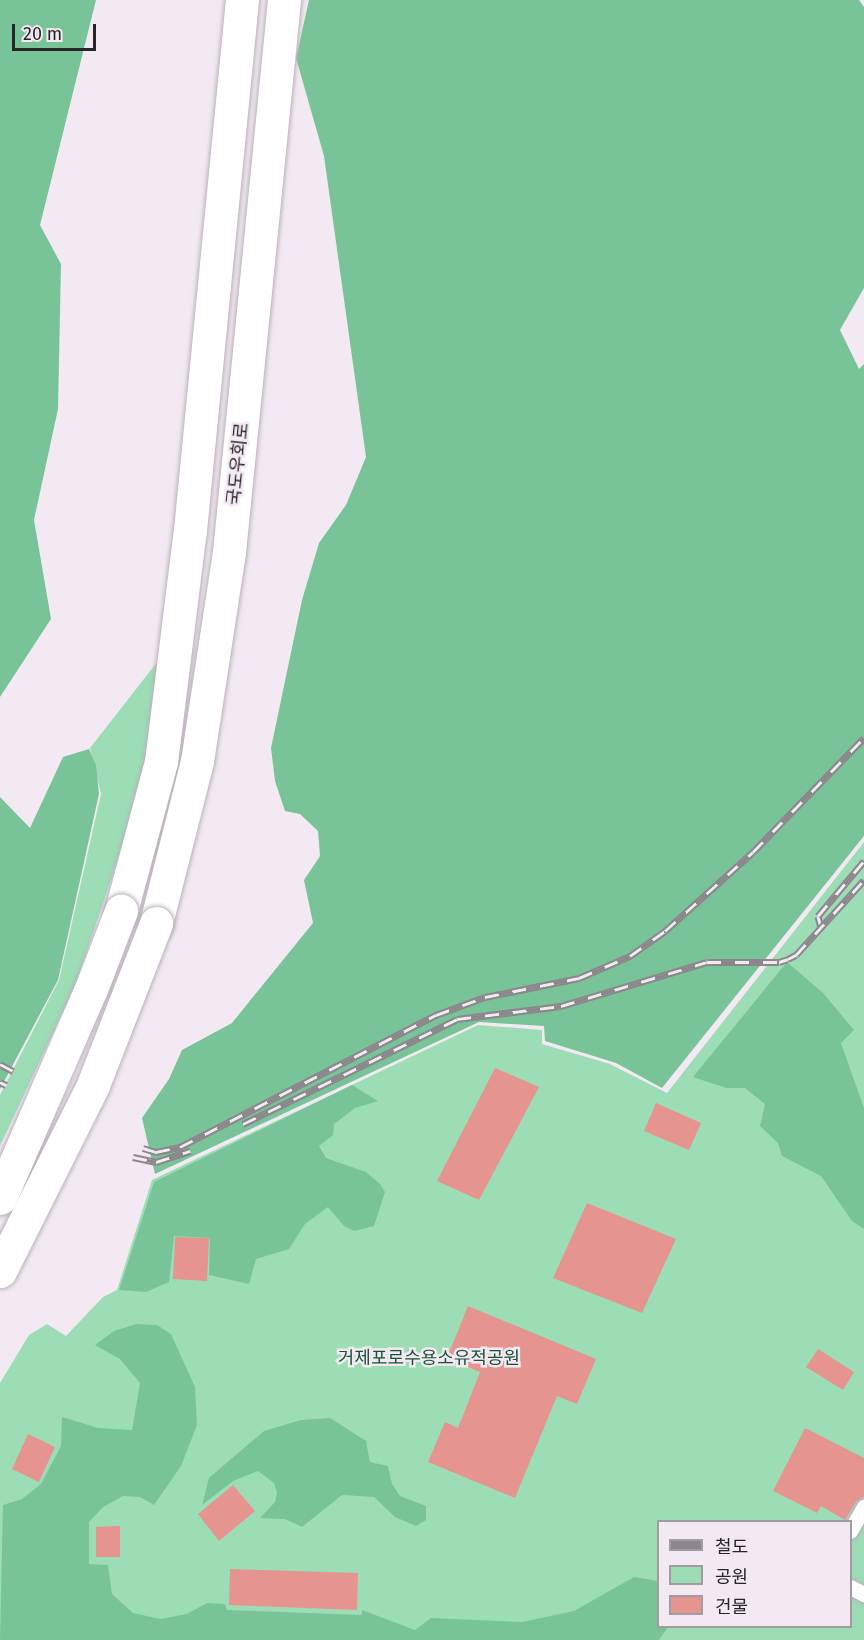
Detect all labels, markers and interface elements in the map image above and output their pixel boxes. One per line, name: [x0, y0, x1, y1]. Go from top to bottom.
scale bar: [15, 12, 99, 50]
text: 20 m: [23, 23, 62, 45]
street label: 국도우회로: [223, 422, 253, 506]
park label: 거제포로수용소유적공원: [338, 1347, 520, 1369]
legend: [657, 1520, 852, 1628]
text: 철도: [715, 1536, 748, 1558]
text: 공원: [715, 1566, 748, 1588]
text: 건물: [715, 1596, 748, 1618]

